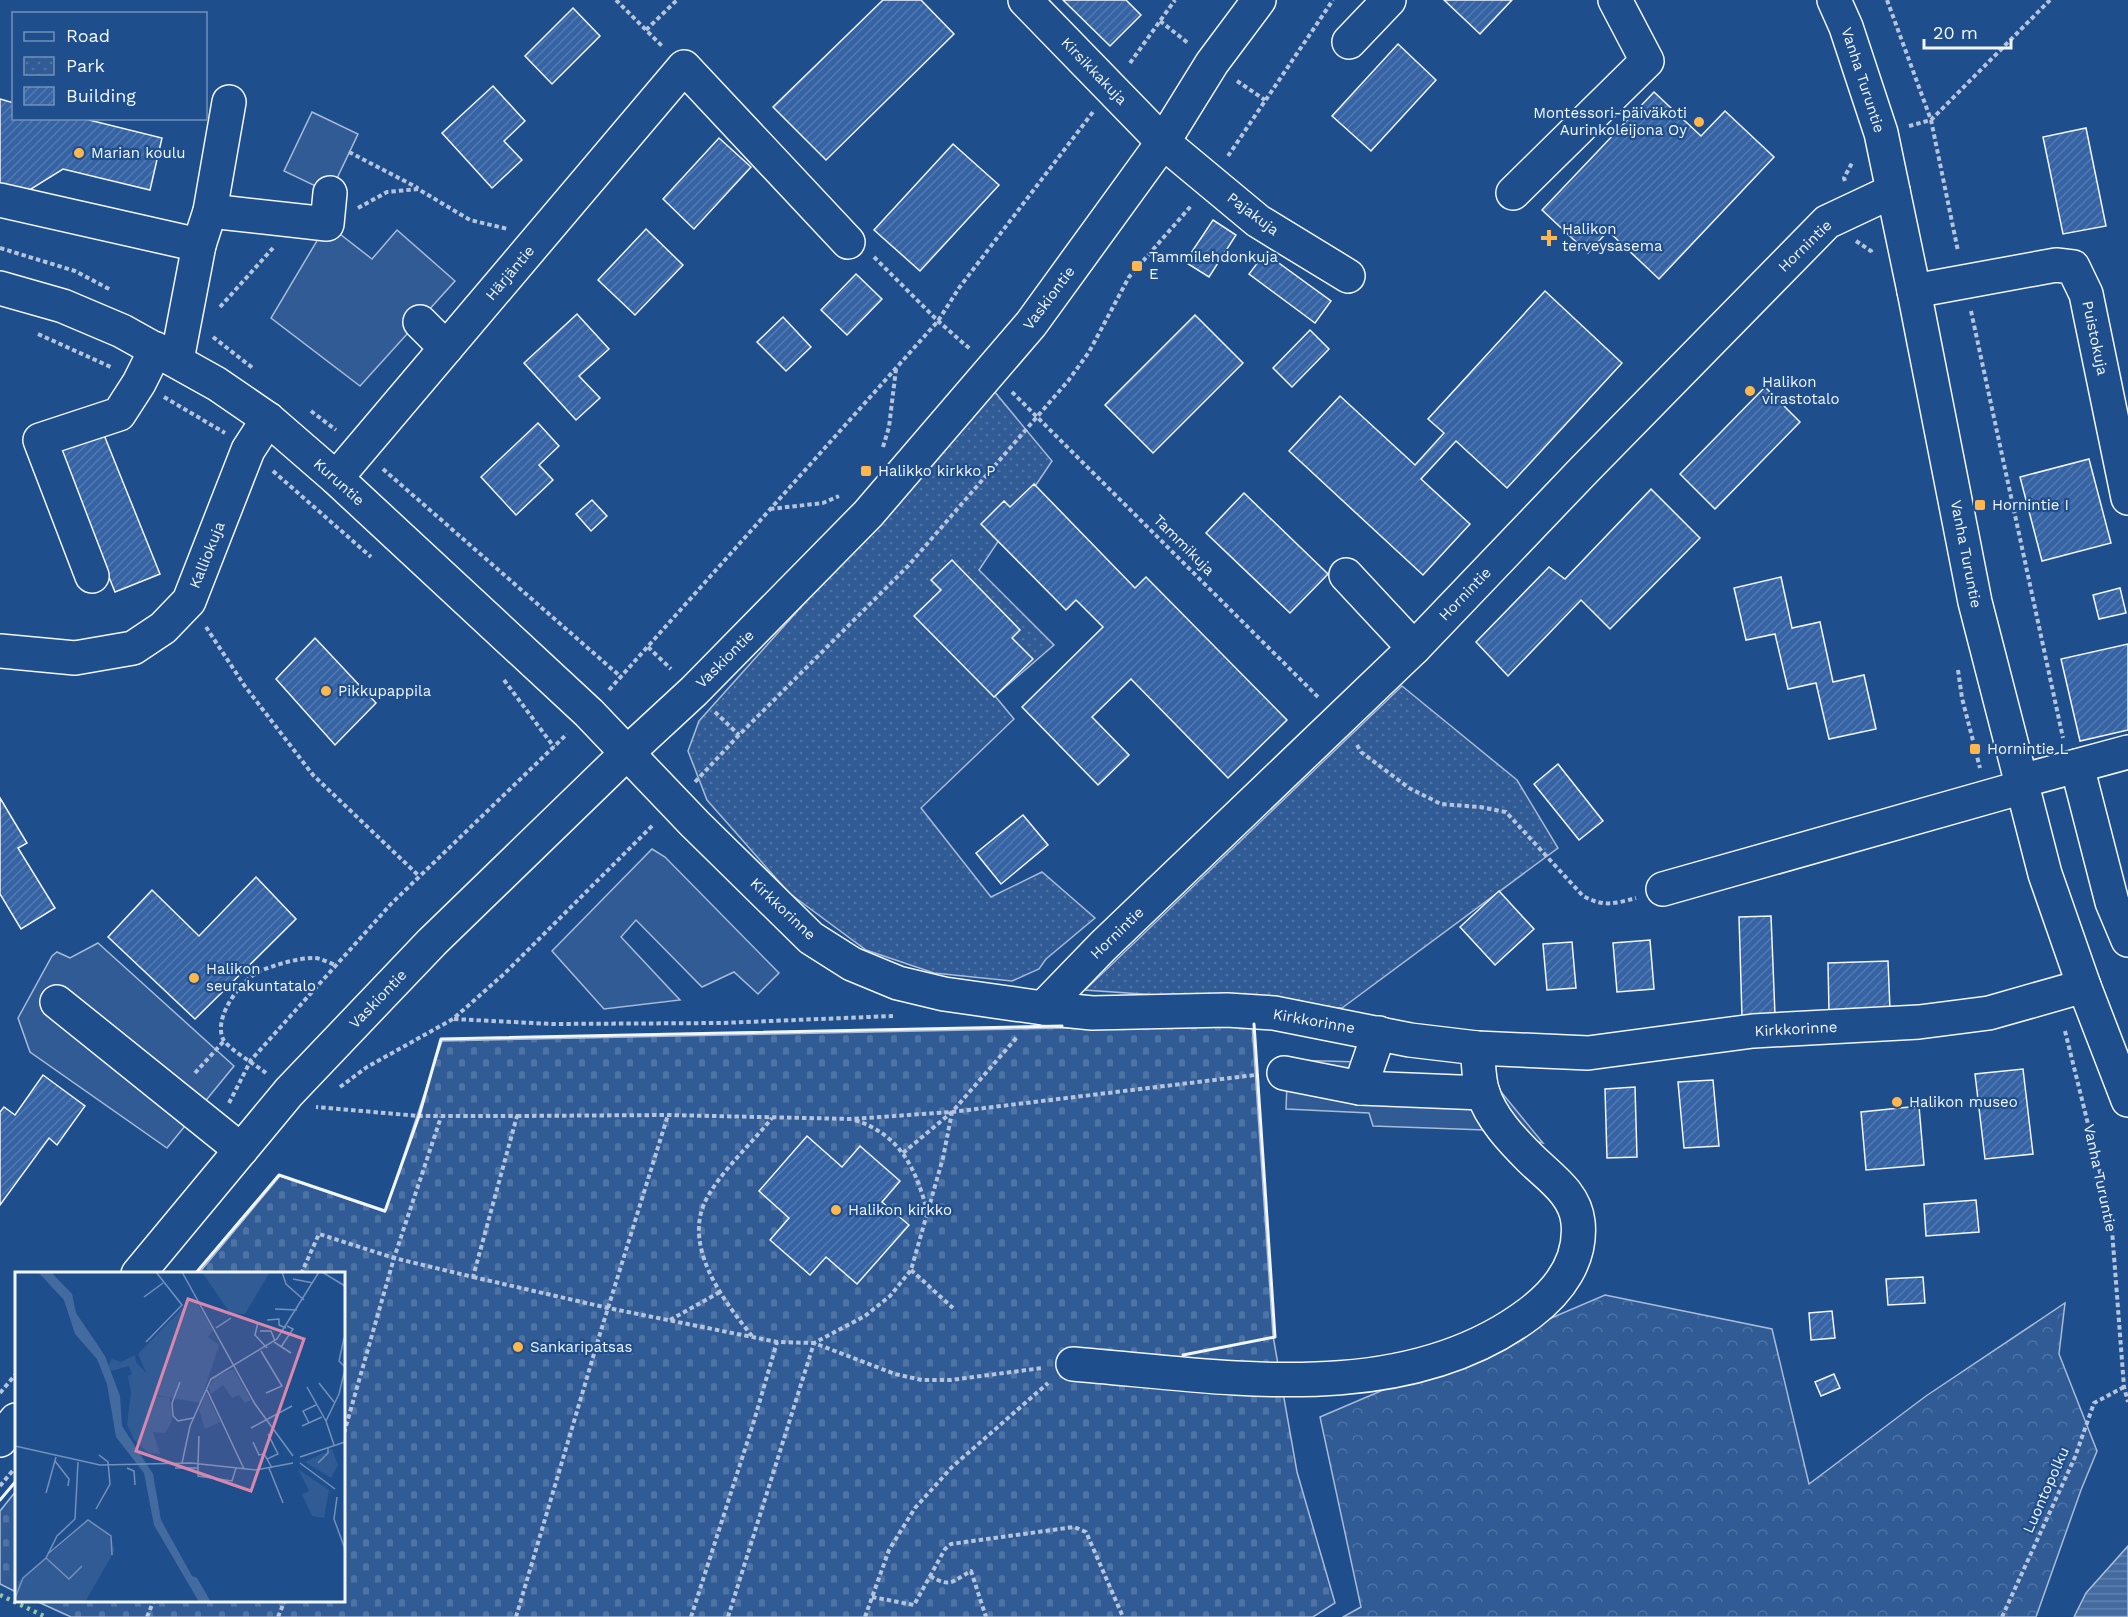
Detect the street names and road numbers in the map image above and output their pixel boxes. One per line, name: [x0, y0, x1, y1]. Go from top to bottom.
street label: Vanha Turuntie: [1838, 25, 1888, 135]
street label: Kirsikkakuja: [1057, 33, 1131, 109]
street label: Pajakuja: [1223, 189, 1283, 240]
street label: Hornintie: [1775, 216, 1835, 276]
street label: Härjäntie: [482, 242, 538, 304]
street label: Vaskiontie: [1019, 263, 1079, 333]
street label: Puistokuja: [2078, 299, 2112, 377]
street label: Kuruntie: [310, 454, 368, 510]
street label: Vanha Turuntie: [1947, 499, 1985, 609]
street label: Tammikuja: [1150, 511, 1219, 580]
street label: Kalliokuja: [185, 518, 229, 591]
street label: Hornintie: [1435, 564, 1495, 624]
street label: Vaskiontie: [692, 626, 758, 692]
street label: Kirkkorinne: [746, 874, 820, 944]
street label: Hornintie: [1087, 903, 1147, 963]
street label: Vaskiontie: [346, 966, 410, 1032]
street label: Kirkkorinne: [1272, 1005, 1356, 1037]
street label: Kirkkorinne: [1754, 1018, 1838, 1040]
street label: Vanha Turuntie: [2080, 1123, 2120, 1233]
street label: Luontopolku: [2019, 1444, 2073, 1536]

